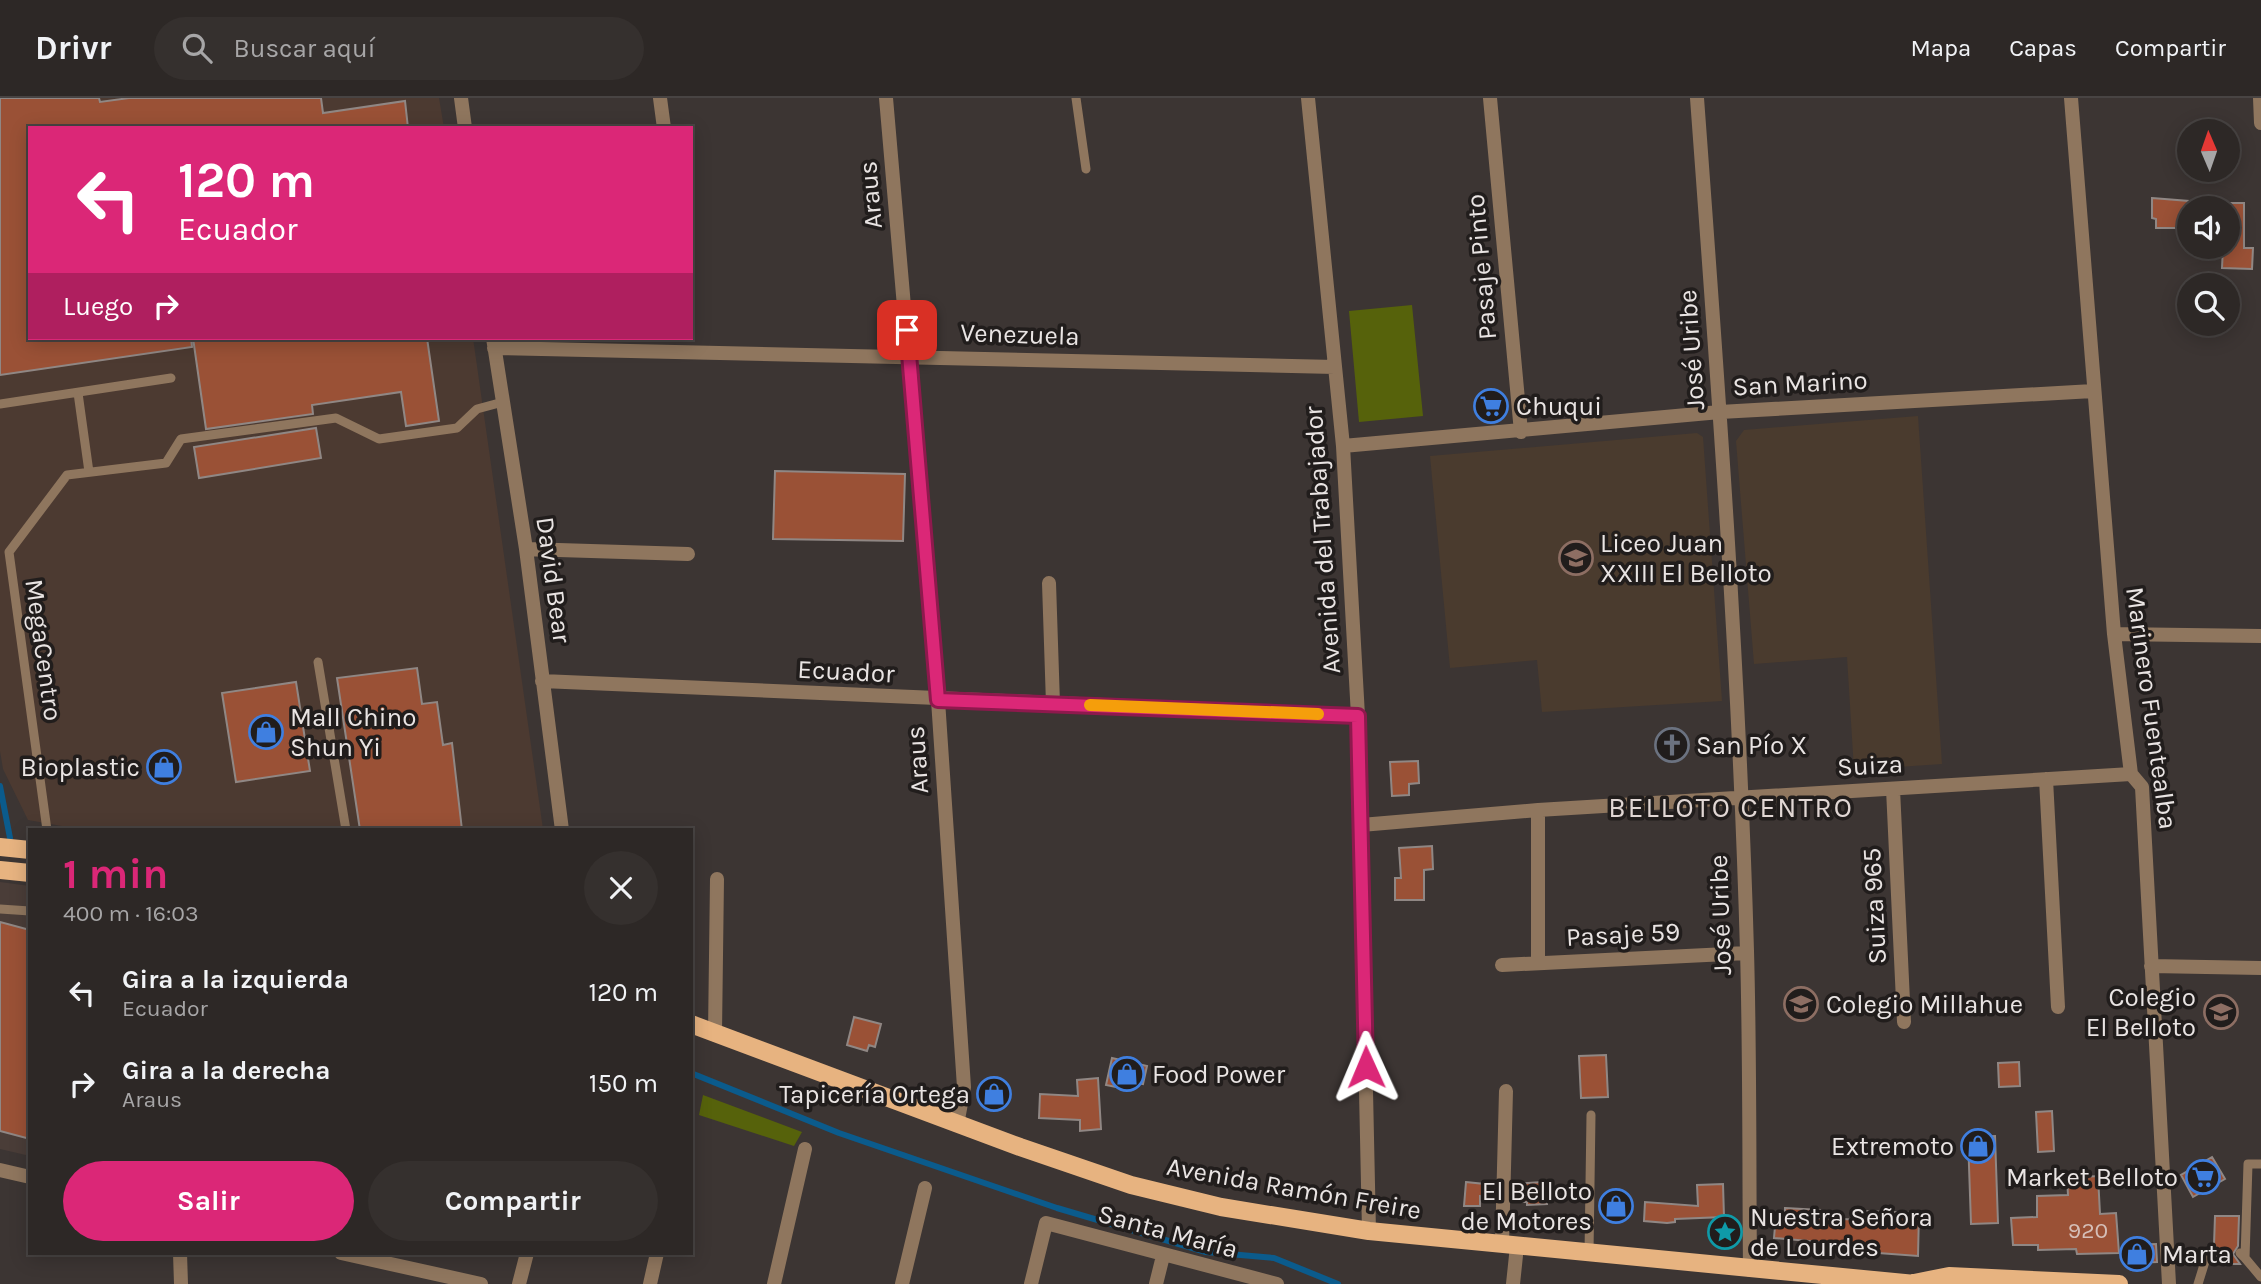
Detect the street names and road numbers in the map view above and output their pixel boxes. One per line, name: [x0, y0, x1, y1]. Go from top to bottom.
street label: Araus: [852, 160, 889, 230]
street label: Pasaje Pinto: [1460, 193, 1503, 341]
street label: José Uribe: [1672, 289, 1711, 411]
street label: Venezuela: [960, 317, 1080, 352]
street label: San Marino: [1732, 364, 1868, 403]
street label: Avenida del Trabajador: [1298, 404, 1347, 675]
street label: David Bear: [529, 515, 578, 646]
street label: MegaCentro: [18, 577, 69, 723]
street label: Marinero Fuentealba: [2119, 585, 2184, 831]
street label: Ecuador: [797, 653, 896, 690]
street label: Araus: [900, 725, 935, 795]
street label: Suiza: [1836, 748, 1904, 783]
street label: Suiza 965: [1856, 847, 1893, 965]
street label: José Uribe: [1703, 854, 1738, 976]
street label: Pasaje 59: [1565, 916, 1681, 953]
street label: Avenida Ramón Freire: [1164, 1151, 1423, 1226]
street label: Santa María: [1094, 1198, 1241, 1265]

